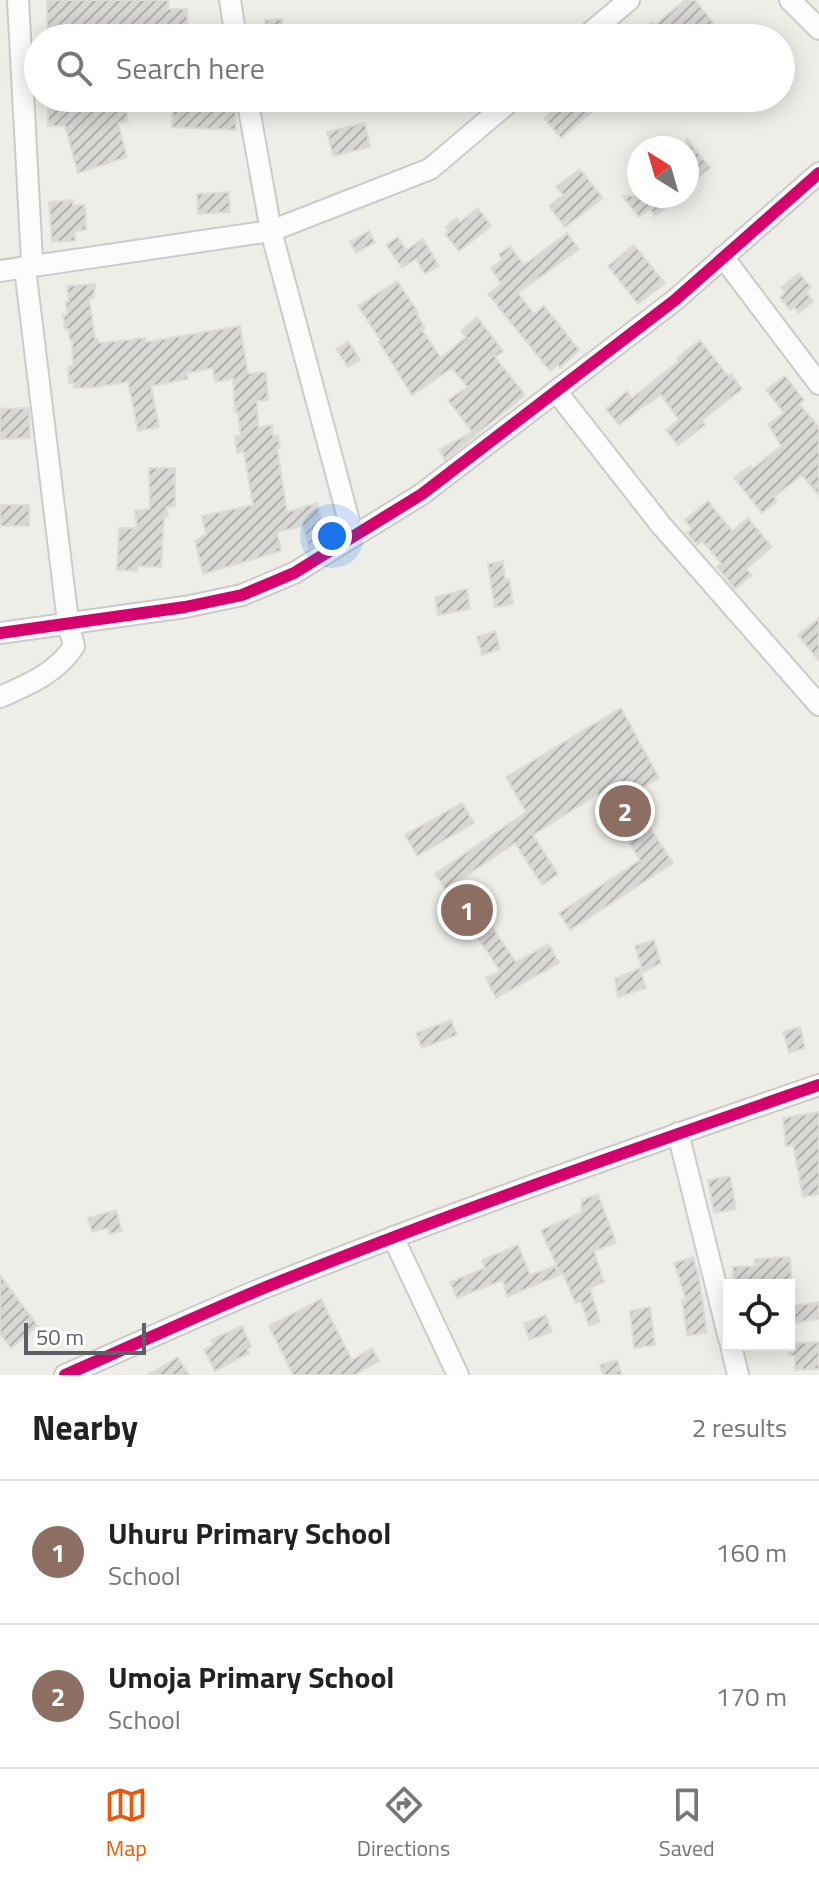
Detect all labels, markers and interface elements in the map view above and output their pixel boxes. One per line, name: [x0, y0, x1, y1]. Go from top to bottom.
search box: [24, 24, 795, 112]
text: Search here: [116, 45, 265, 91]
icon: search: [52, 46, 96, 90]
north arrow: [627, 136, 699, 208]
your location: [312, 516, 352, 556]
pin: 2: [599, 781, 651, 841]
pin: 1: [441, 880, 493, 940]
map controls: [723, 1279, 795, 1351]
button: locate: [723, 1279, 795, 1351]
scale bar: [24, 1319, 146, 1355]
text: 50 m: [36, 1320, 84, 1354]
text: Nearby: [32, 1401, 138, 1453]
text: 2 results: [692, 1408, 787, 1447]
text: Uhuru Primary School: [108, 1510, 391, 1556]
text: 1: [51, 1533, 65, 1572]
text: 160 m: [716, 1533, 787, 1572]
text: School: [108, 1556, 181, 1595]
text: Umoja Primary School: [108, 1654, 394, 1700]
text: 2: [51, 1677, 65, 1716]
text: 170 m: [716, 1677, 787, 1716]
text: School: [108, 1700, 181, 1739]
tab: Map: [104, 1783, 148, 1865]
tab: Directions: [357, 1783, 450, 1865]
tab: Saved: [659, 1783, 715, 1865]

